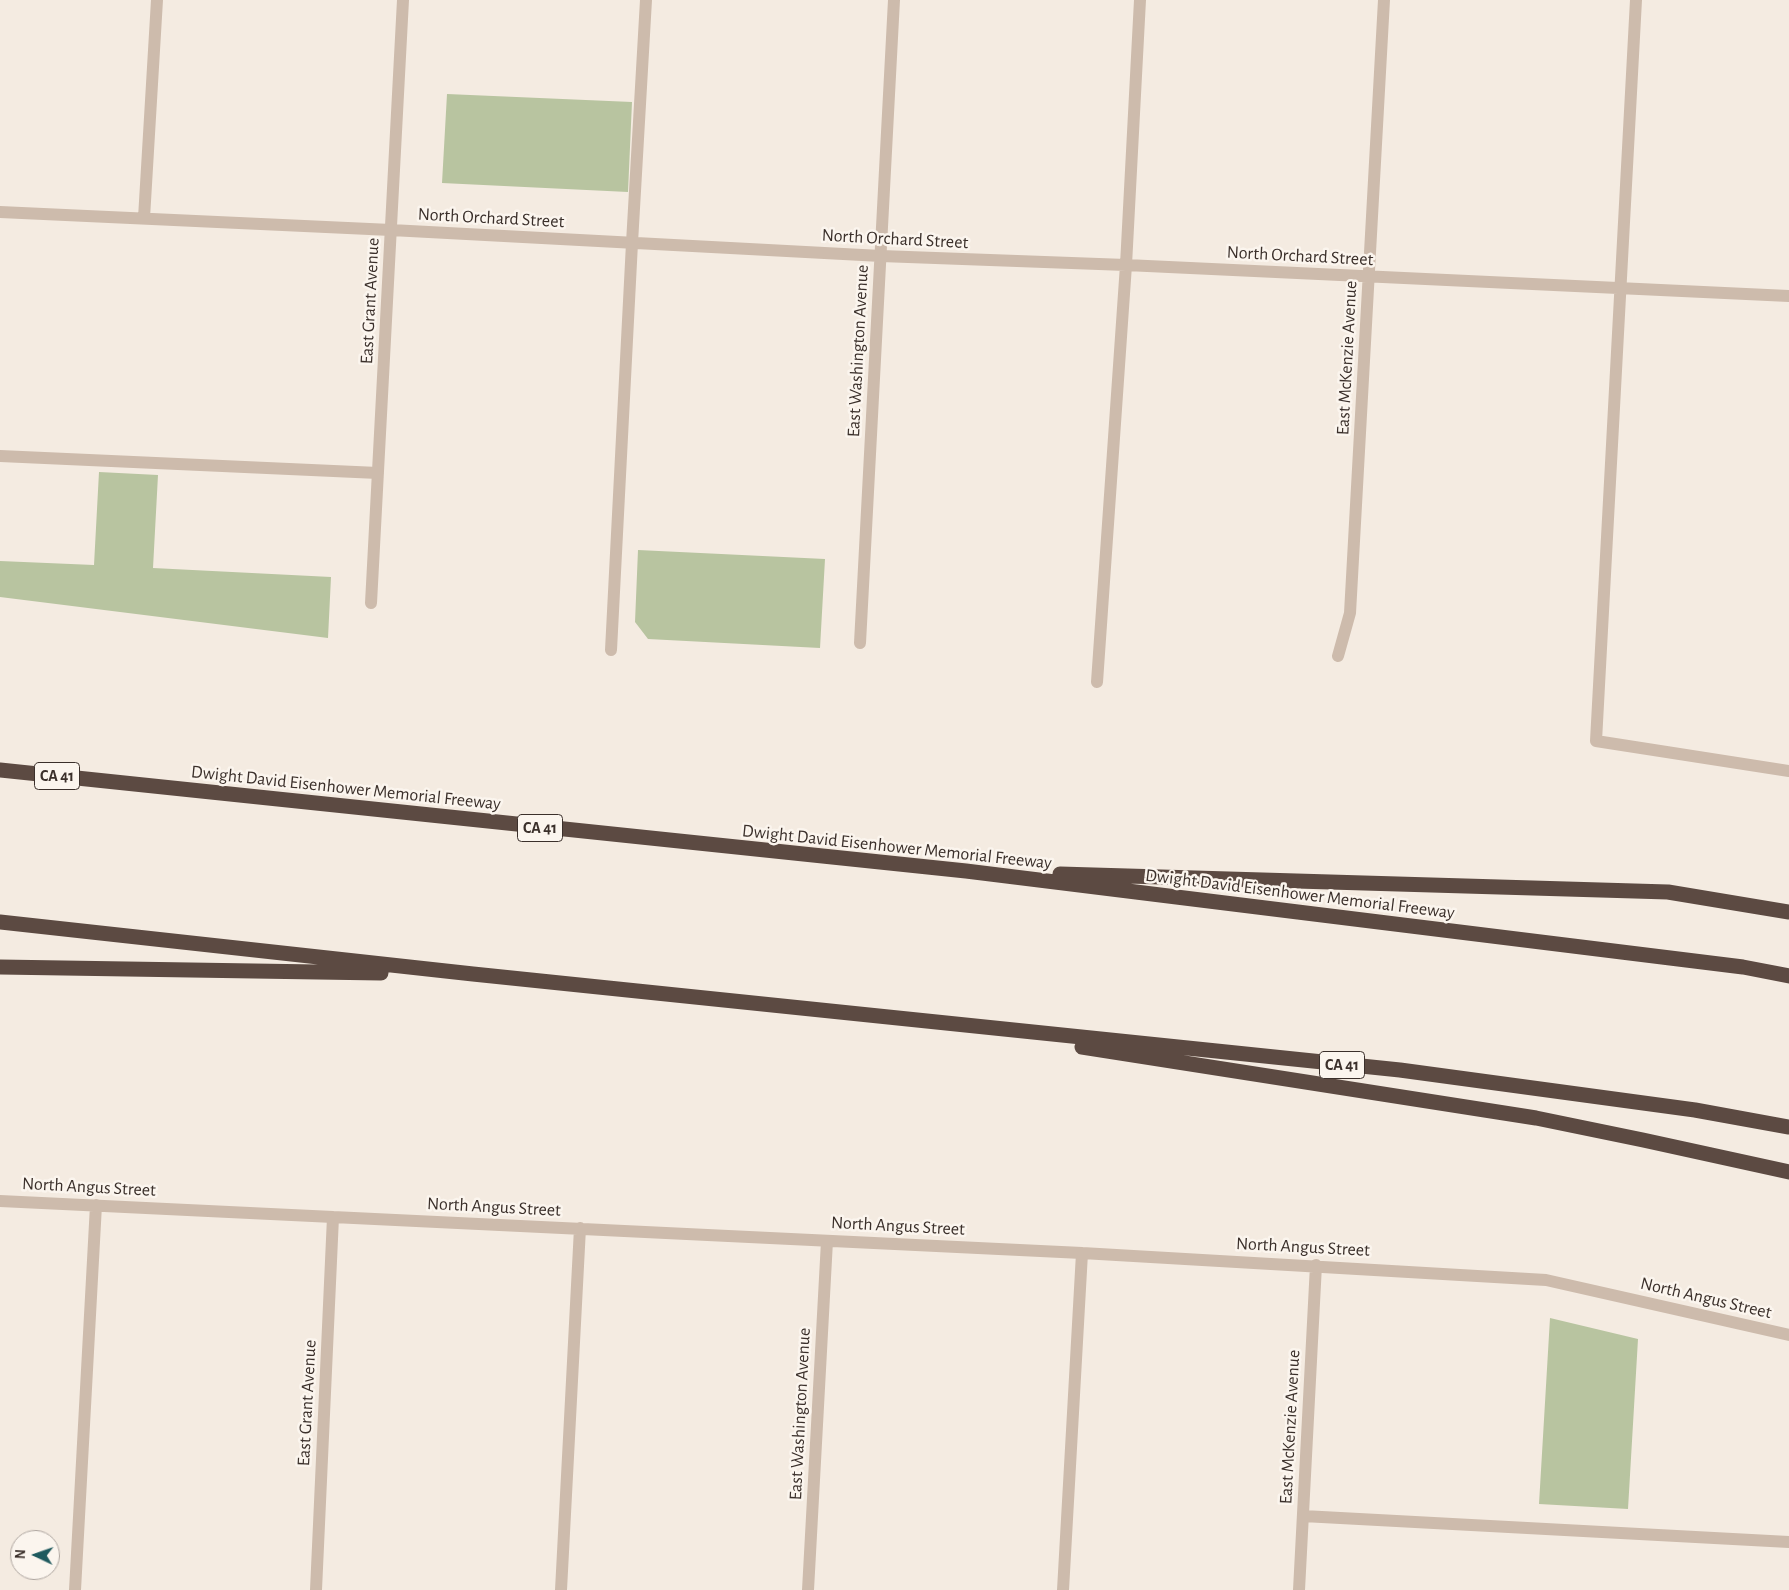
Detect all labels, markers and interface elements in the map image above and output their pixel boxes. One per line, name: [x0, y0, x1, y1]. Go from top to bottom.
street label: North Orchard Street: [417, 203, 565, 233]
street label: North Orchard Street: [821, 224, 969, 254]
street label: East Grant Avenue: [356, 237, 384, 365]
street label: North Orchard Street: [1226, 241, 1374, 271]
street label: East Washington Avenue: [843, 264, 873, 438]
street label: East McKenzie Avenue: [1332, 280, 1362, 436]
street label: Dwight David Eisenhower Memorial Freeway: [190, 761, 502, 815]
road number: CA 41: [34, 762, 80, 789]
road number: CA 41: [518, 814, 562, 841]
street label: Dwight David Eisenhower Memorial Freeway: [741, 820, 1053, 874]
street label: Dwight David Eisenhower Memorial Freeway: [1144, 864, 1456, 924]
road number: CA 41: [1320, 1052, 1364, 1078]
street label: North Angus Street: [22, 1173, 156, 1201]
street label: North Angus Street: [427, 1193, 561, 1221]
street label: North Angus Street: [831, 1212, 965, 1240]
street label: North Angus Street: [1236, 1233, 1370, 1261]
street label: North Angus Street: [1638, 1272, 1774, 1324]
street label: East Washington Avenue: [785, 1327, 815, 1501]
street label: East Grant Avenue: [293, 1339, 321, 1467]
street label: East McKenzie Avenue: [1275, 1349, 1305, 1505]
north arrow: [10, 1530, 60, 1580]
text: N: [14, 1549, 28, 1560]

